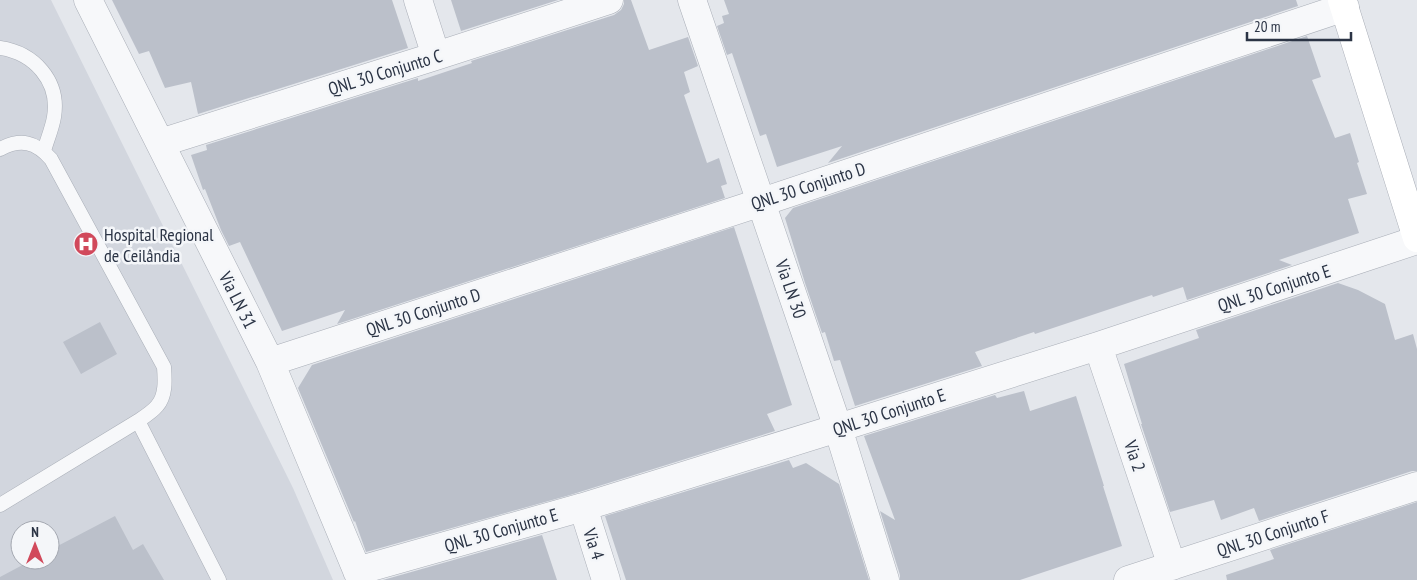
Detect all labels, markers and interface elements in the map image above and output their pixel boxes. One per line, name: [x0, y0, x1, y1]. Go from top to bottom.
scale bar: [1247, 10, 1351, 42]
text: 20 m: [1254, 17, 1280, 36]
street label: QNL 30 Conjunto C: [325, 44, 445, 100]
street label: QNL 30 Conjunto D: [748, 157, 868, 215]
place label: Hospital Regional de Ceilândia: [104, 223, 214, 267]
hospital icon: Hospital Regional de Ceilândia: [73, 231, 99, 257]
street label: Via LN 30: [770, 256, 812, 321]
street label: QNL 30 Conjunto E: [1215, 259, 1333, 317]
street label: Via LN 31: [214, 267, 262, 332]
street label: QNL 30 Conjunto D: [363, 283, 483, 341]
street label: QNL 30 Conjunto E: [830, 383, 948, 441]
street label: Via 2: [1119, 436, 1151, 475]
street label: QNL 30 Conjunto E: [441, 503, 561, 557]
street label: QNL 30 Conjunto F: [1214, 504, 1332, 562]
north arrow: [10, 520, 60, 570]
text: N: [31, 523, 39, 541]
street label: Via 4: [578, 525, 610, 562]

